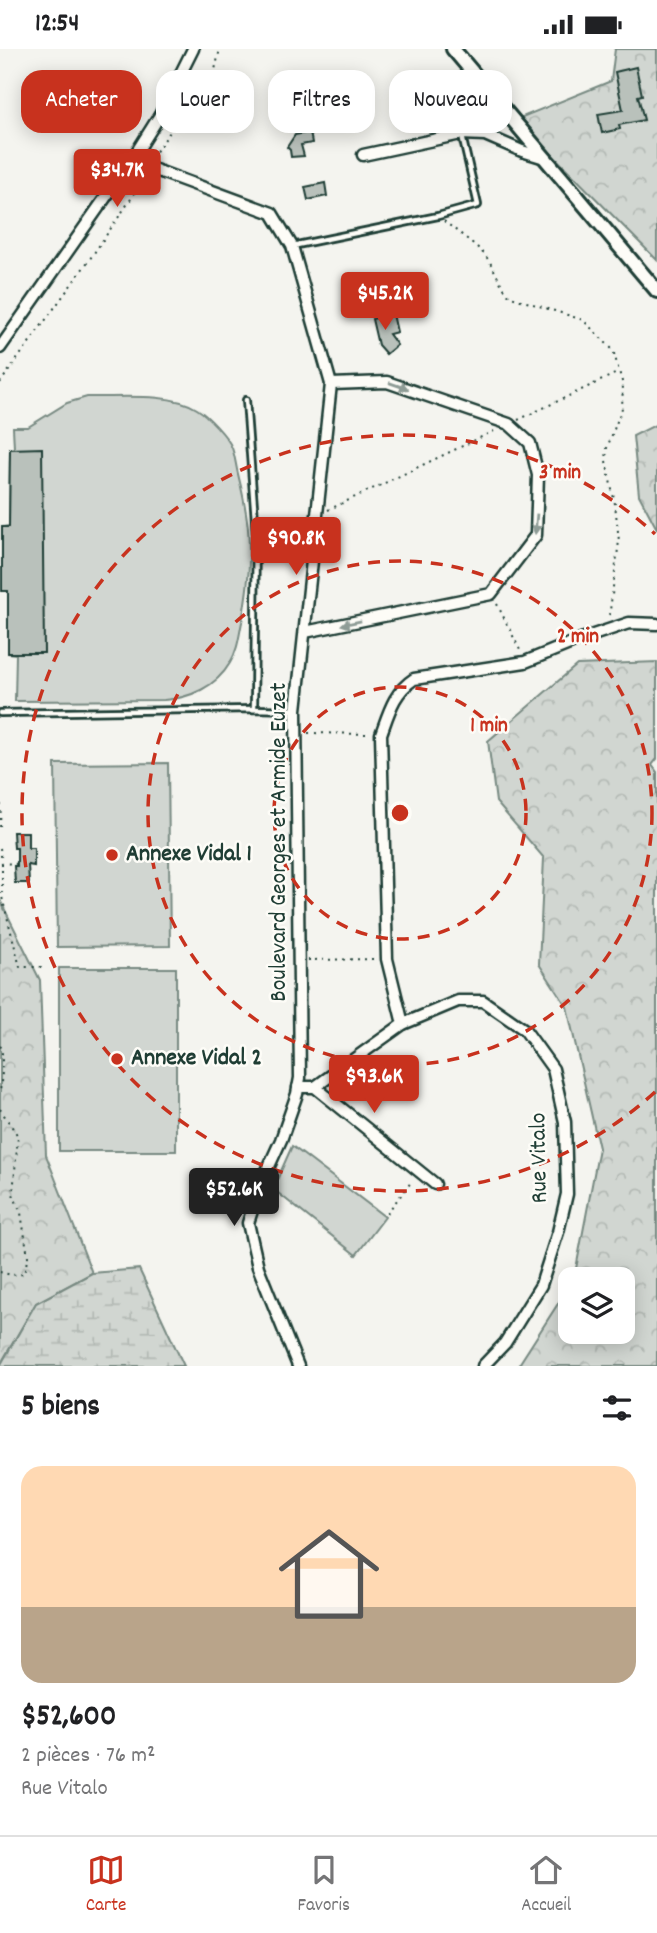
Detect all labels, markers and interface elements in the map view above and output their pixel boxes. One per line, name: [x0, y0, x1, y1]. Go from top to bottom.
text: 12:54: [35, 6, 79, 43]
chip: Acheter: [21, 70, 142, 133]
chip: Louer: [156, 70, 254, 133]
chip: Filtres: [268, 70, 375, 133]
chip: Nouveau: [389, 70, 512, 133]
pin: $34.7K: [60, 149, 174, 209]
text: $34.7K: [90, 155, 144, 188]
pin: $45.2K: [328, 273, 442, 332]
text: $45.2K: [357, 278, 413, 311]
one-way arrow: [388, 381, 409, 392]
text: 3 min: [539, 459, 581, 489]
one-way arrow: [530, 513, 541, 535]
pin: $90.8K: [239, 517, 353, 577]
text: $90.8K: [267, 523, 325, 556]
one-way arrow: [340, 617, 362, 628]
text: 2 min: [557, 623, 599, 653]
street label: Boulevard Georges et Armide Euzet: [263, 682, 297, 1002]
text: 1 min: [470, 712, 508, 742]
centre of rings: [388, 801, 412, 825]
place label: Annexe Vidal 1: [126, 838, 252, 872]
marker: Annexe Vidal 1: [104, 847, 120, 863]
place label: Annexe Vidal 2: [131, 1042, 262, 1076]
marker: Annexe Vidal 2: [109, 1051, 125, 1067]
pin: $93.6K: [317, 1055, 431, 1115]
text: $93.6K: [345, 1061, 403, 1094]
street label: Rue Vitalo: [522, 1112, 558, 1204]
pin: $52.6K: [177, 1169, 291, 1228]
text: $52.6K: [205, 1174, 263, 1207]
map controls: [558, 1267, 635, 1344]
button: layers: [558, 1267, 635, 1344]
text: 5 biens: [21, 1387, 100, 1430]
icon: filters: [598, 1389, 636, 1427]
icon: home: [266, 1511, 392, 1637]
text: $52,600: [21, 1697, 116, 1740]
text: 2 pièces · 76 m²: [21, 1740, 155, 1773]
text: Rue Vitalo: [21, 1773, 108, 1806]
tab: Carte: [86, 1851, 126, 1920]
tab: Favoris: [298, 1851, 350, 1920]
tab: Accueil: [521, 1851, 571, 1920]

